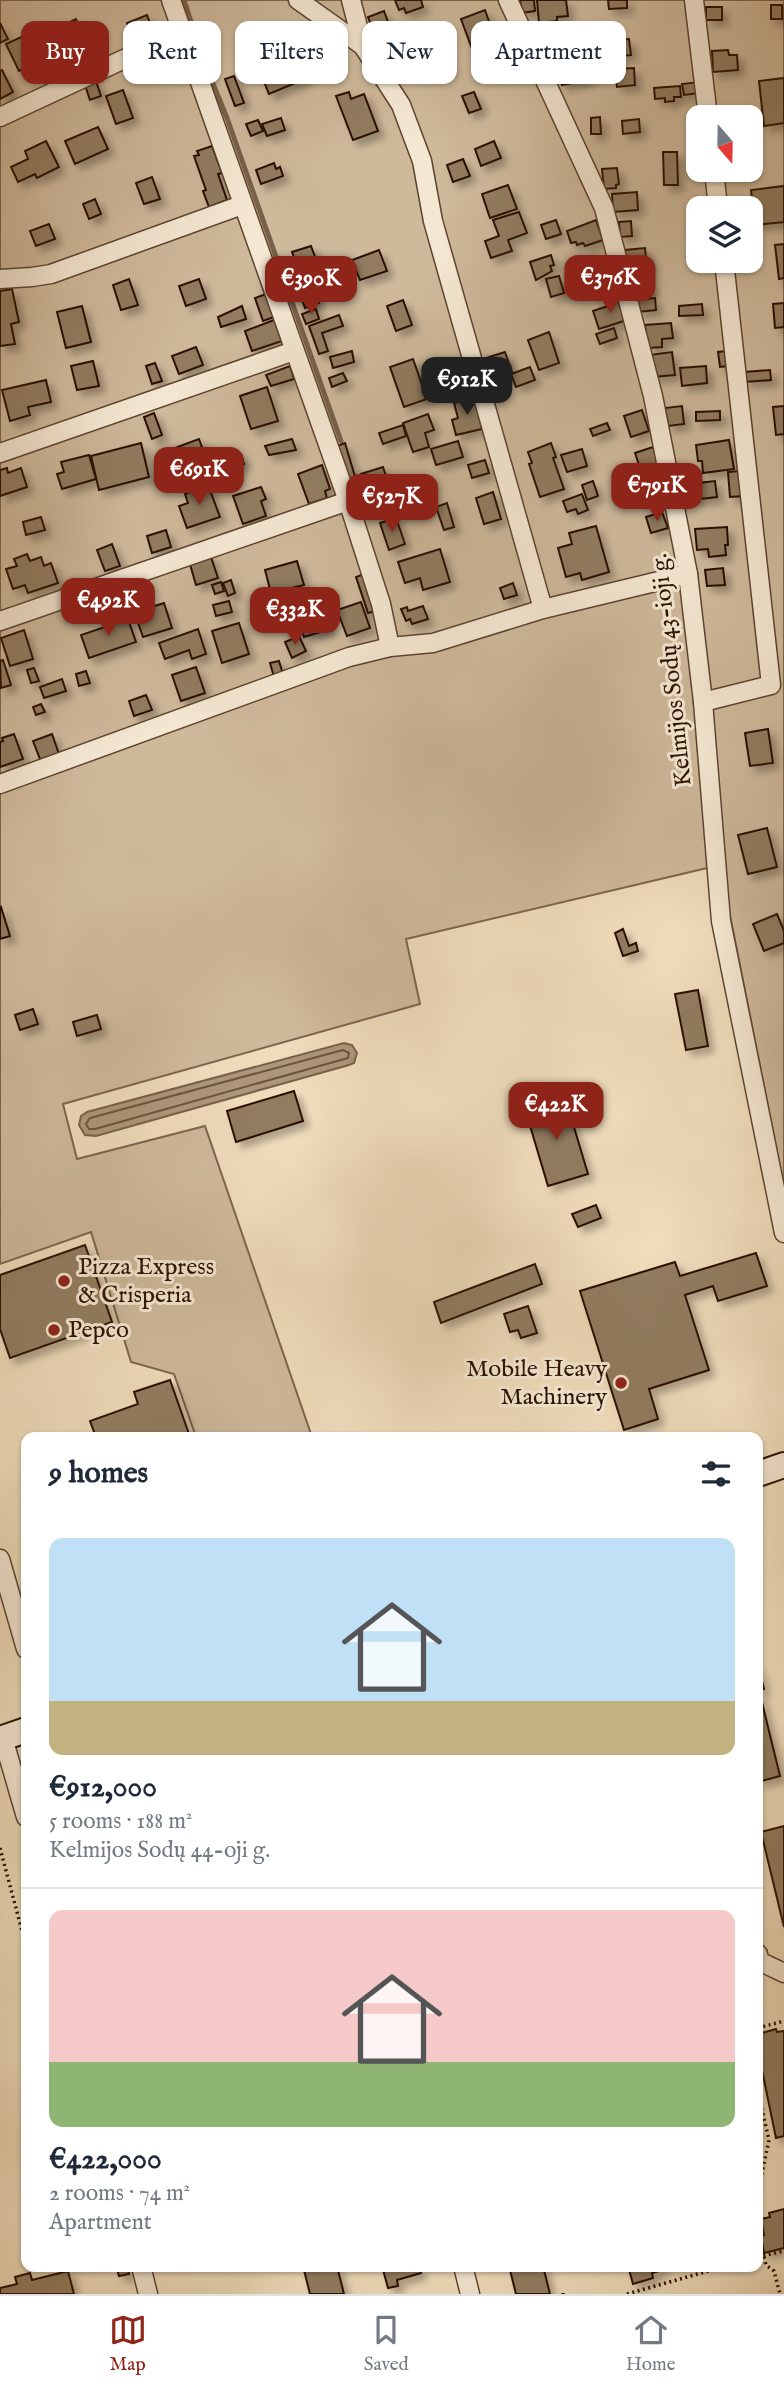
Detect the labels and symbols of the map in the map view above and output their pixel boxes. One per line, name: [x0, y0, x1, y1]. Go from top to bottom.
north arrow: [686, 105, 763, 182]
pin: €390K: [262, 256, 360, 316]
pin: €376K: [561, 256, 659, 315]
pin: €912K: [418, 358, 516, 417]
pin: €691K: [150, 448, 248, 507]
pin: €791K: [608, 463, 706, 523]
pin: €527K: [343, 475, 441, 534]
street label: Kelmijos Sodų 43-ioji g.: [644, 552, 700, 788]
pin: €492K: [59, 578, 157, 638]
pin: €332K: [246, 588, 344, 647]
pin: €422K: [507, 1082, 605, 1142]
place label: Pizza Express & Crisperia: [78, 1252, 214, 1311]
marker: Pizza Express & Crisperia: [56, 1273, 72, 1289]
place label: Pepco: [68, 1315, 129, 1346]
marker: Pepco: [46, 1322, 62, 1338]
place label: Mobile Heavy Machinery: [466, 1354, 607, 1413]
marker: Mobile Heavy Machinery: [613, 1375, 629, 1391]

